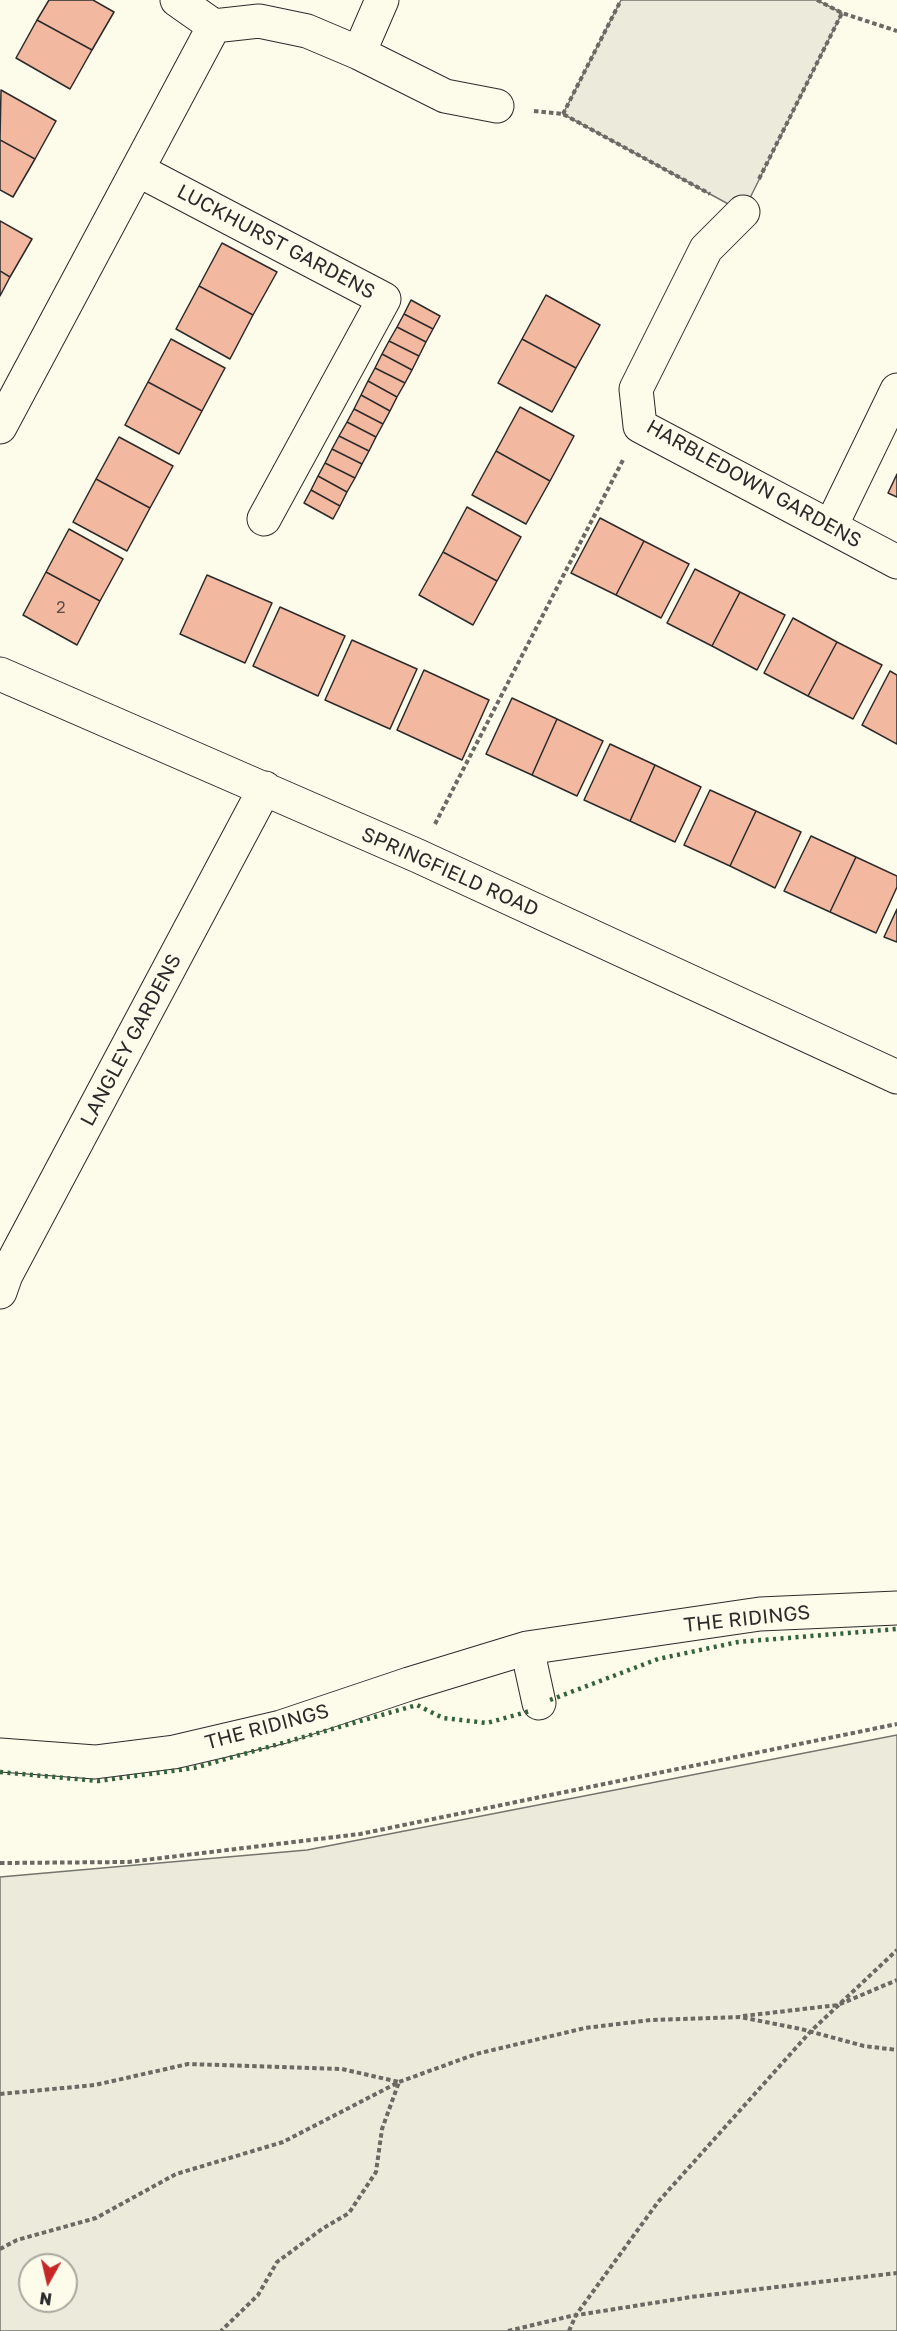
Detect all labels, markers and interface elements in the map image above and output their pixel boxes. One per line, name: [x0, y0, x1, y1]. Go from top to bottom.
street label: LUCKHURST GARDENS: [173, 180, 379, 304]
street label: HARBLEDOWN GARDENS: [642, 415, 866, 553]
house number: 2: [56, 598, 66, 618]
street label: SPRINGFIELD ROAD: [358, 822, 542, 922]
street label: LANGLEY GARDENS: [76, 950, 186, 1130]
street label: THE RIDINGS: [683, 1600, 811, 1638]
street label: THE RIDINGS: [203, 1699, 331, 1755]
north arrow: [18, 2253, 78, 2313]
text: N: [38, 2288, 53, 2310]

